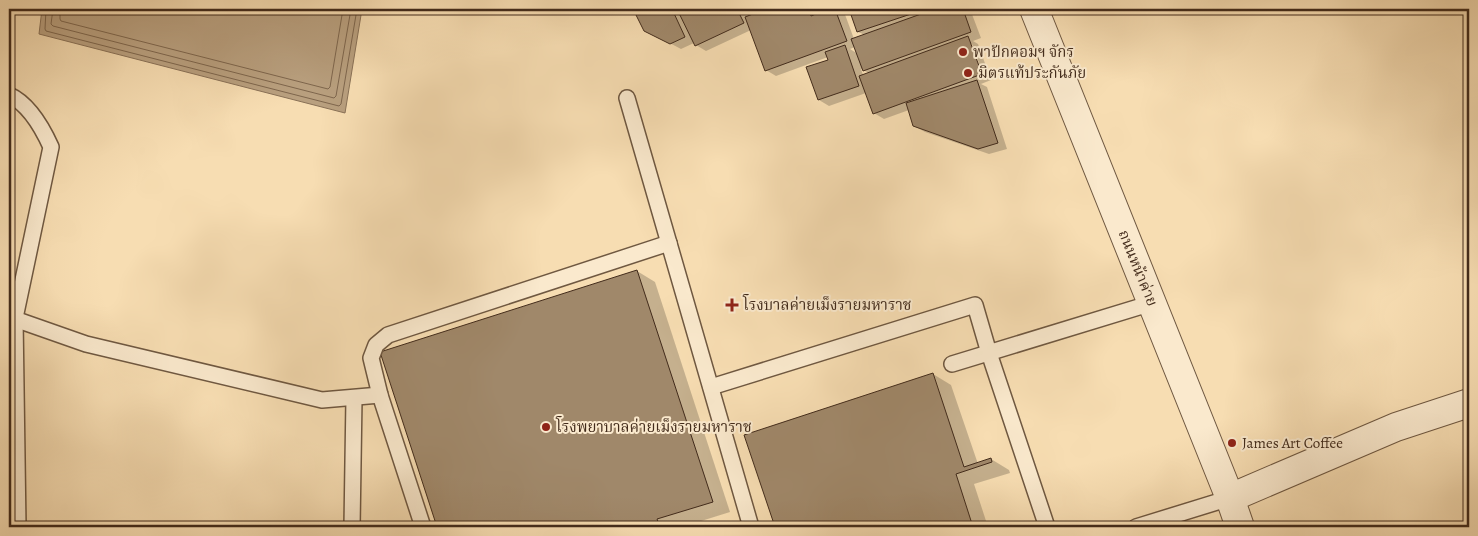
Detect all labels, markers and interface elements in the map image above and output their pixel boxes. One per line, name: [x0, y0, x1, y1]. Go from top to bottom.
place label: พาปักคอมฯ จักร: [973, 42, 1074, 62]
marker: พาปักคอมฯ จักร: [957, 46, 969, 58]
place label: มิตรแท้ประกันภัย: [978, 63, 1086, 83]
marker: มิตรแท้ประกันภัย: [962, 67, 974, 79]
street label: ถนนหน้าค่าย: [1114, 227, 1162, 309]
place label: โรงบาลค่ายเม็งรายมหาราช: [742, 294, 912, 315]
marker: โรงบาลค่ายเม็งรายมหาราช: [725, 298, 739, 312]
place label: โรงพยาบาลค่ายเม็งรายมหาราช: [555, 416, 752, 437]
marker: โรงพยาบาลค่ายเม็งรายมหาราช: [540, 421, 552, 433]
place label: James Art Coffee: [1242, 433, 1343, 453]
marker: James Art Coffee: [1226, 437, 1238, 449]

